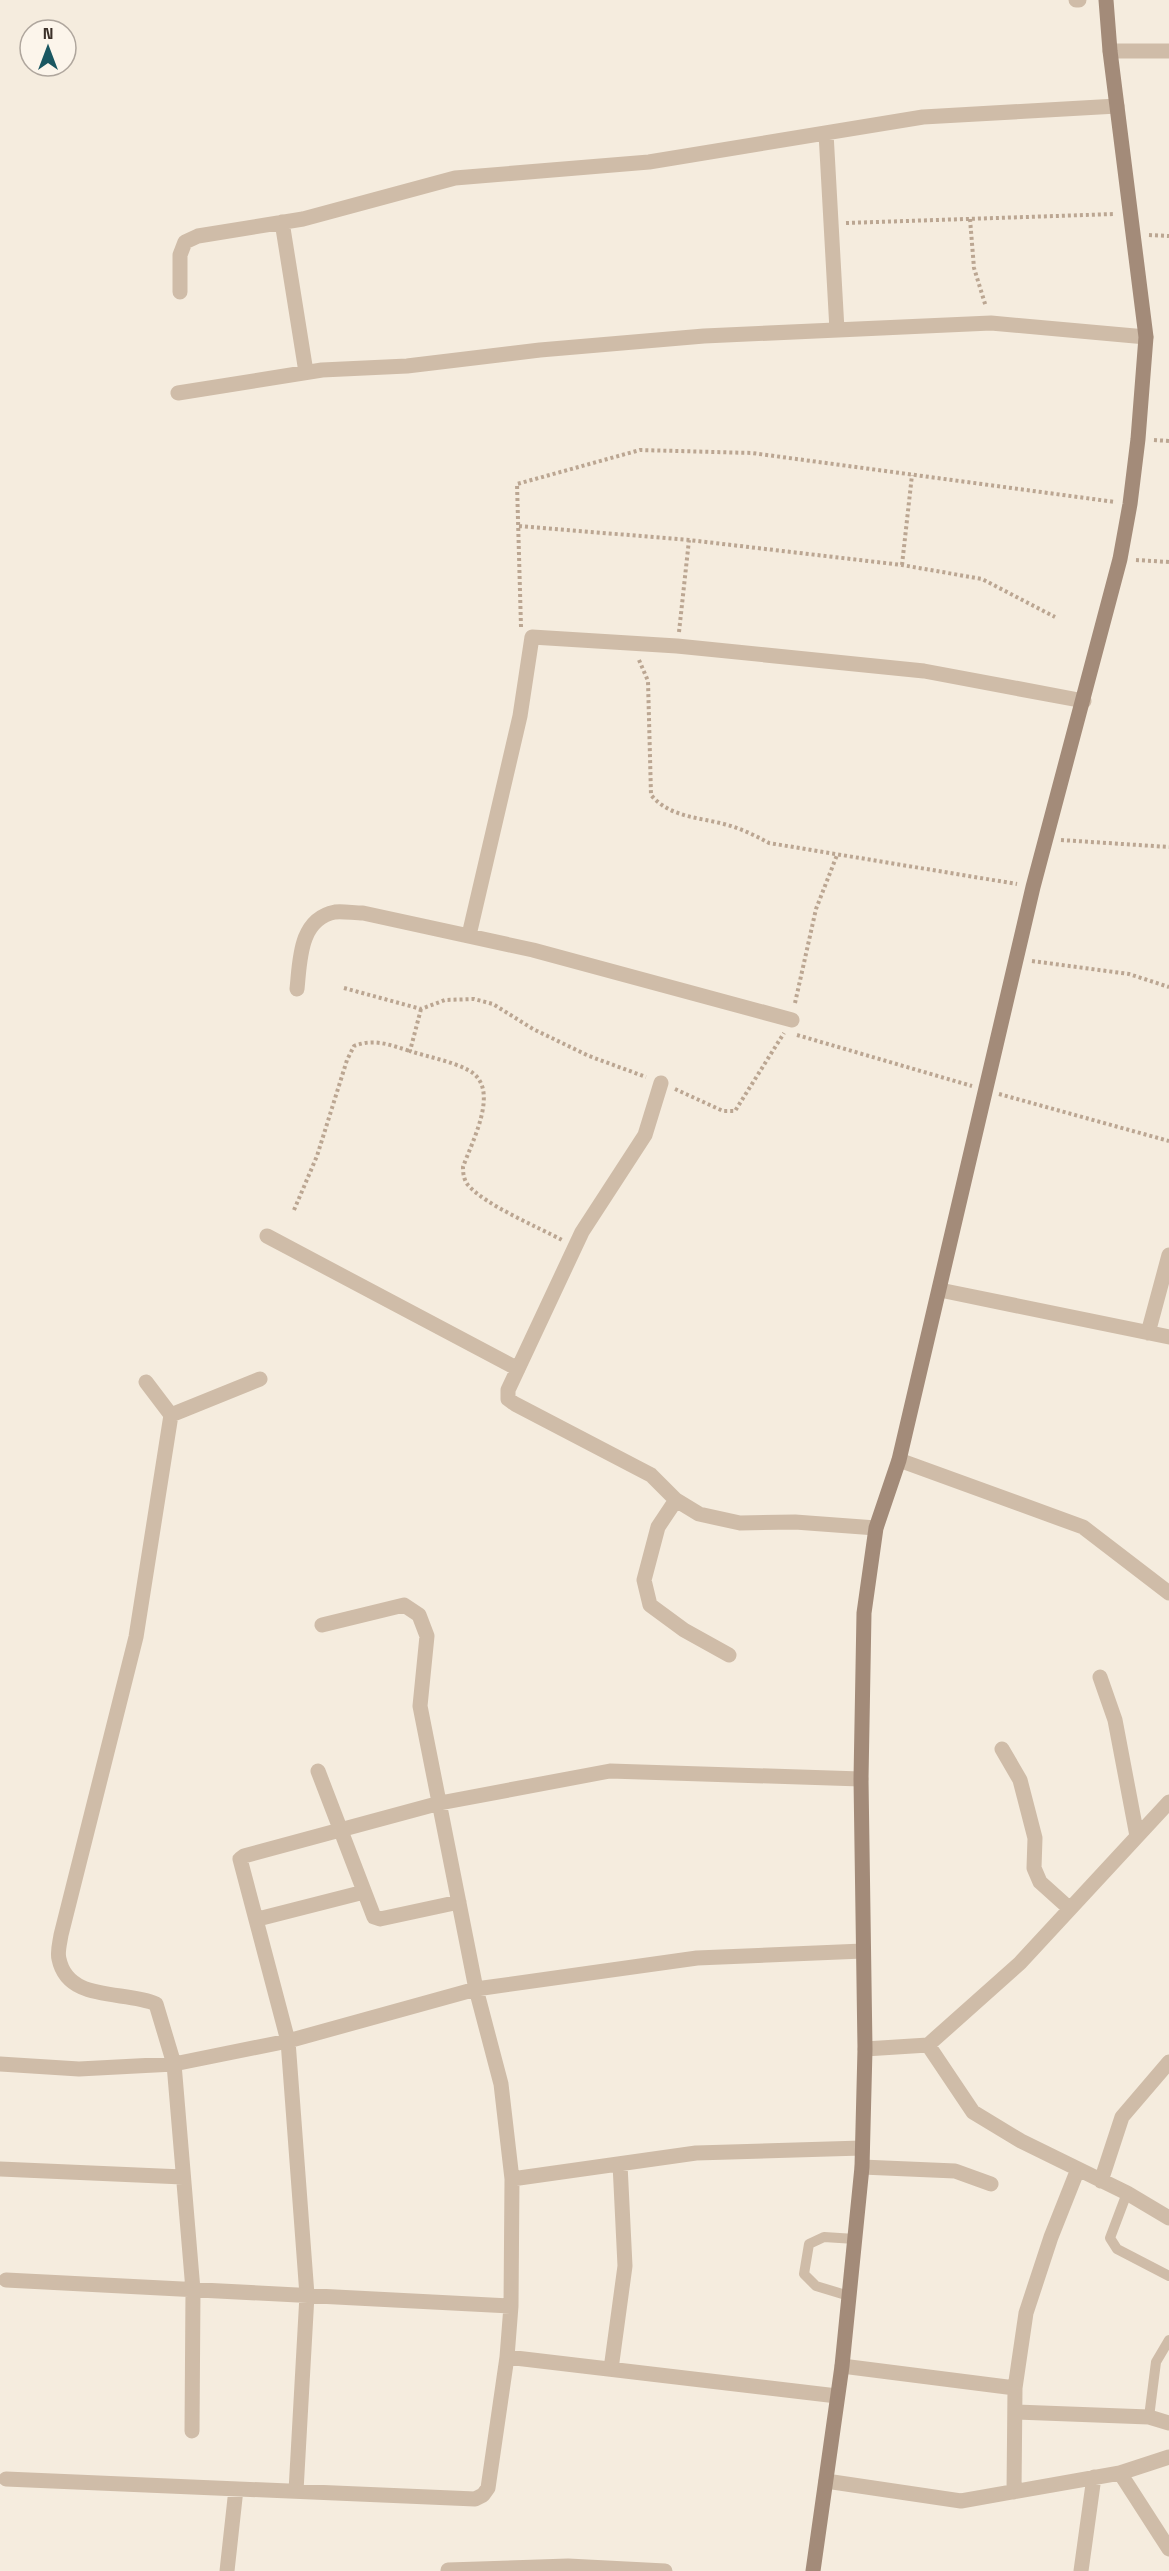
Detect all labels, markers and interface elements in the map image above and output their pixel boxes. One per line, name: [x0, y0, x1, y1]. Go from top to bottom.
north arrow: [18, 18, 78, 78]
text: N: [43, 23, 53, 44]

